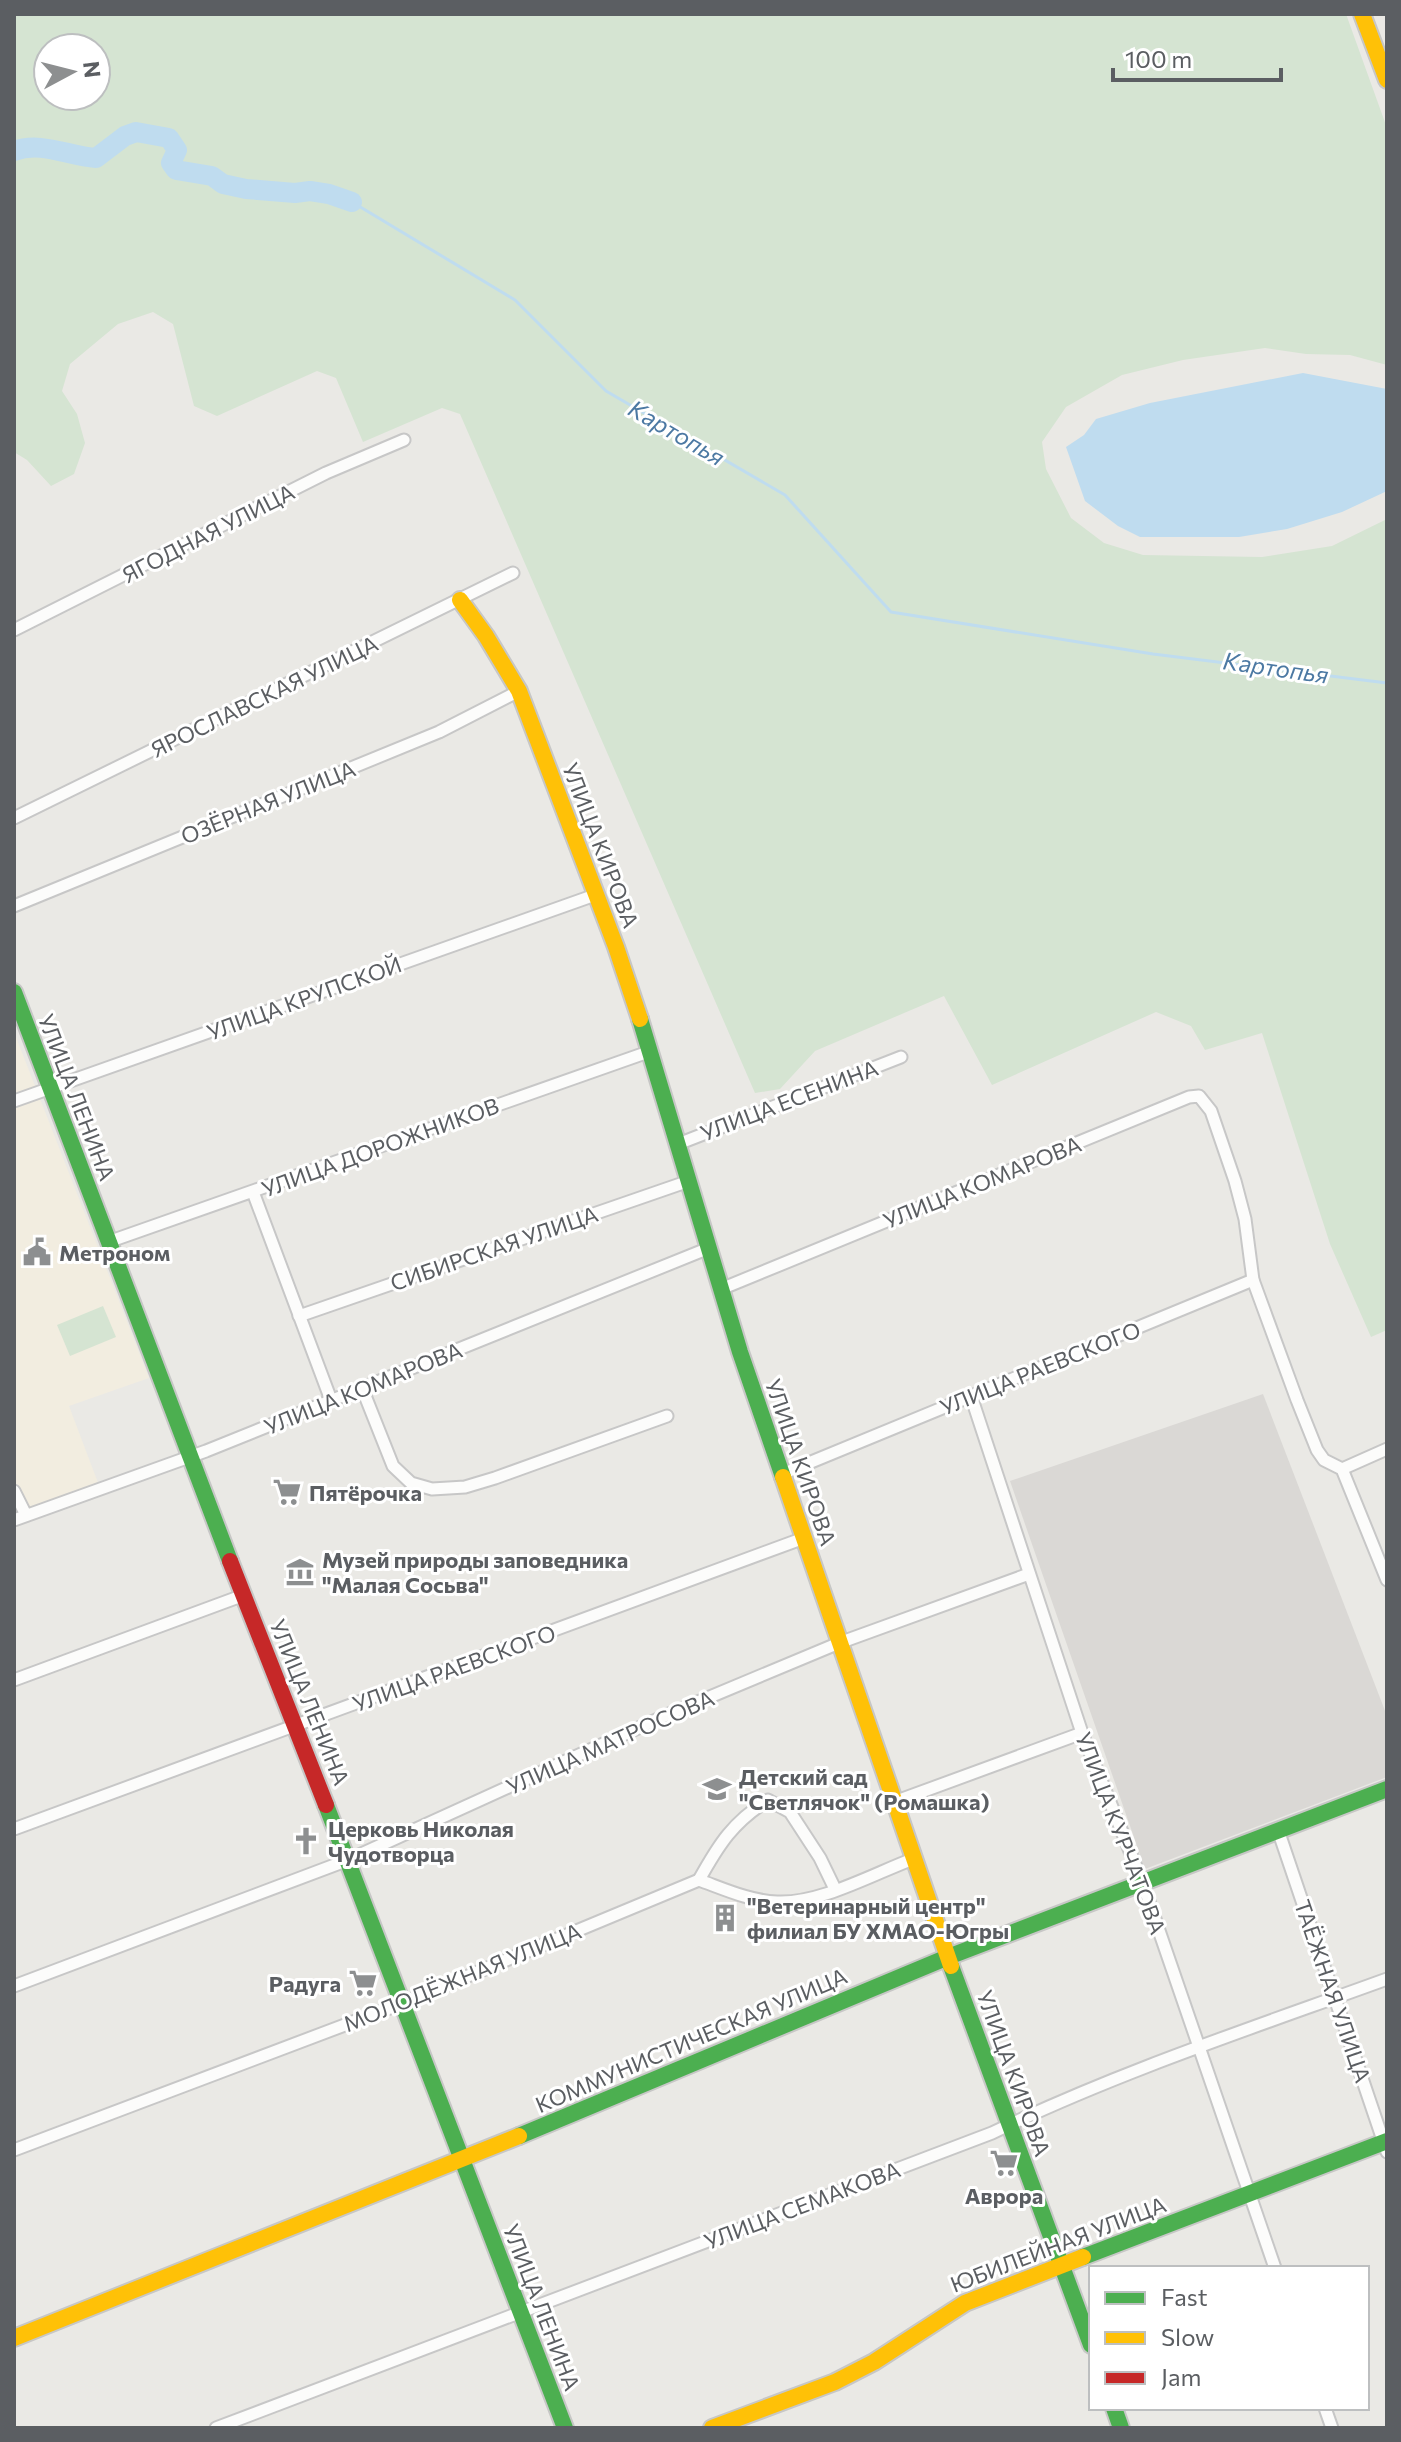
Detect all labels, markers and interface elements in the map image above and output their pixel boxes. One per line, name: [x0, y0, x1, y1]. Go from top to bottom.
north arrow: [32, 32, 112, 112]
scale bar: [1113, 32, 1281, 82]
text: 100 m: [1125, 44, 1192, 73]
text: N: [78, 60, 107, 79]
water label: Картопья: [624, 393, 730, 471]
street label: ЯГОДНАЯ УЛИЦА: [117, 478, 299, 588]
street label: ЯРОСЛАВСКАЯ УЛИЦА: [146, 629, 382, 763]
water label: Картопья: [1221, 645, 1331, 689]
street label: ОЗЁРНАЯ УЛИЦА: [177, 755, 359, 849]
street label: УЛИЦА КИРОВА: [557, 759, 645, 931]
street label: УЛИЦА КРУПСКОЙ: [203, 950, 405, 1046]
street label: УЛИЦА ЛЕНИНА: [33, 1010, 121, 1184]
street label: УЛИЦА ЕСЕНИНА: [696, 1054, 882, 1146]
street label: УЛИЦА ДОРОЖНИКОВ: [258, 1091, 502, 1203]
street label: УЛИЦА КОМАРОВА: [879, 1130, 1085, 1234]
street label: СИБИРСКАЯ УЛИЦА: [387, 1200, 601, 1296]
public building icon: Метроном: [22, 1237, 52, 1267]
place label: Метроном: [59, 1239, 170, 1266]
street label: УЛИЦА РАЕВСКОГО: [936, 1315, 1144, 1421]
street label: УЛИЦА КОМАРОВА: [260, 1336, 466, 1440]
street label: УЛИЦА КИРОВА: [760, 1375, 842, 1549]
supermarket icon: Пятёрочка: [272, 1477, 302, 1507]
place label: Пятёрочка: [309, 1479, 422, 1506]
place label: Музей природы заповедника "Малая Сосьва": [322, 1546, 628, 1598]
museum icon: Музей природы заповедника "Малая Сосьва": [285, 1557, 315, 1587]
street label: УЛИЦА ЛЕНИНА: [264, 1615, 356, 1789]
street label: УЛИЦА РАЕВСКОГО: [349, 1619, 559, 1717]
street label: УЛИЦА МАТРОСОВА: [502, 1684, 718, 1800]
street label: УЛИЦА КУРЧАТОВА: [1070, 1728, 1172, 1938]
place label: Детский сад "Светлячок" (Ромашка): [739, 1763, 990, 1815]
school or university icon: Детский сад "Светлячок" (Ромашка): [702, 1774, 732, 1804]
place label: Церковь Николая Чудотворца: [328, 1815, 514, 1867]
church icon: Церковь Николая Чудотворца: [291, 1826, 321, 1856]
place label: "Ветеринарный центр" филиал БУ ХМАО-Югры: [747, 1892, 1009, 1944]
street label: ТАЁЖНАЯ УЛИЦА: [1289, 1896, 1377, 2086]
building icon: "Ветеринарный центр" филиал БУ ХМАО-Югры: [710, 1903, 740, 1933]
street label: МОЛОДЁЖНАЯ УЛИЦА: [339, 1917, 585, 2037]
street label: КОММУНИСТИЧЕСКАЯ УЛИЦА: [531, 1962, 851, 2118]
supermarket icon: Радуга: [348, 1968, 378, 1998]
place label: Радуга: [269, 1970, 341, 1997]
street label: УЛИЦА КИРОВА: [971, 1986, 1057, 2160]
supermarket icon: Аврора: [989, 2148, 1019, 2178]
street label: УЛИЦА СЕМАКОВА: [700, 2155, 904, 2255]
place label: Аврора: [965, 2182, 1043, 2209]
street label: ЮБИЛЕЙНАЯ УЛИЦА: [946, 2190, 1170, 2298]
street label: УЛИЦА ЛЕНИНА: [498, 2220, 586, 2394]
legend: [1089, 2266, 1369, 2410]
text: Fast: [1161, 2282, 1208, 2311]
text: Slow: [1161, 2322, 1214, 2351]
text: Jam: [1161, 2362, 1201, 2391]

